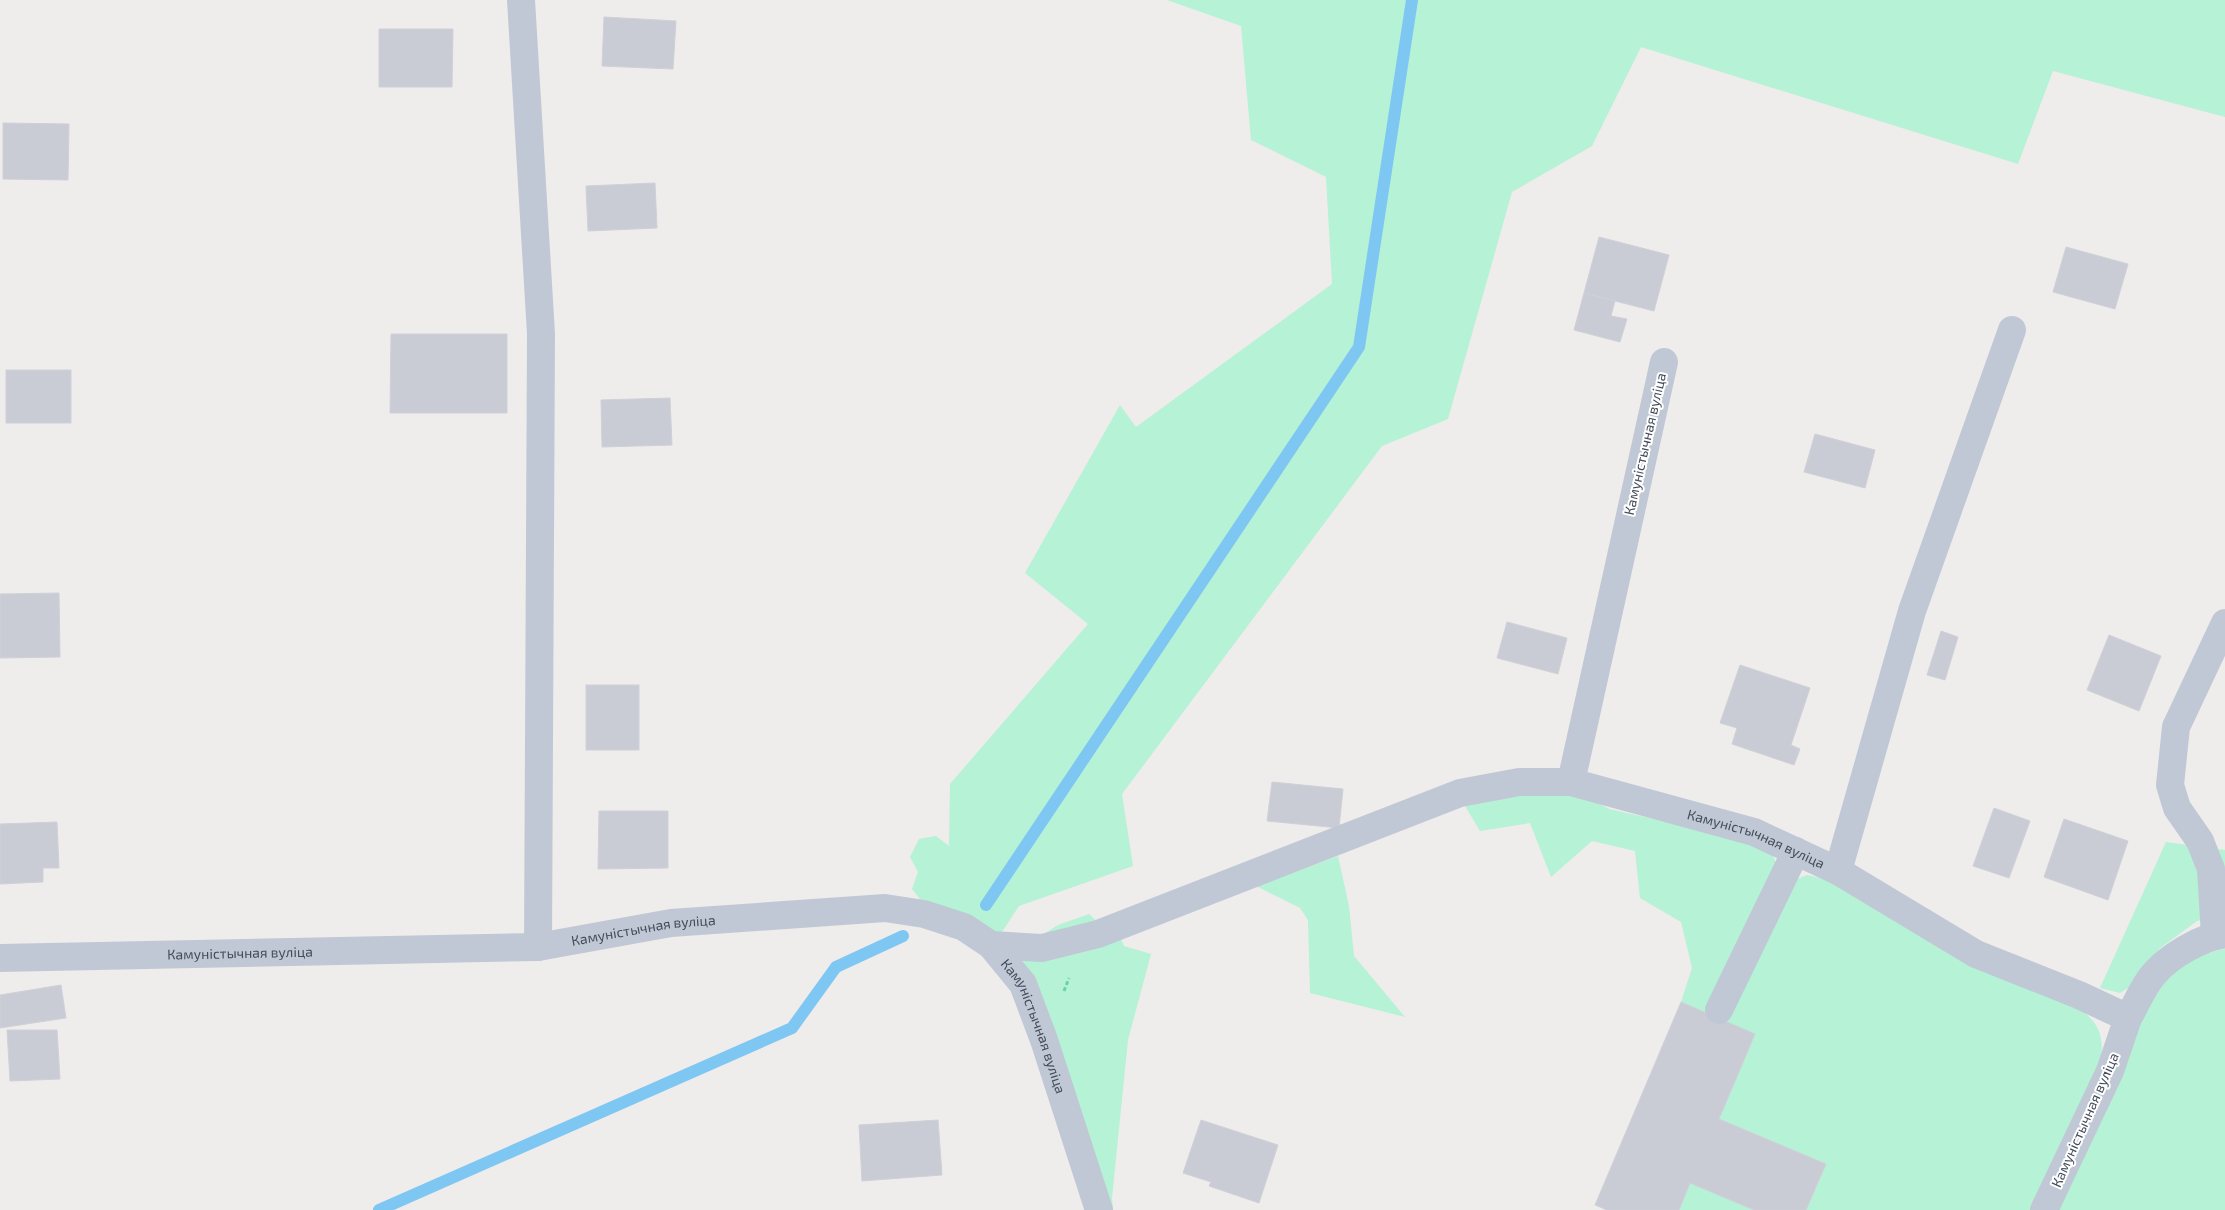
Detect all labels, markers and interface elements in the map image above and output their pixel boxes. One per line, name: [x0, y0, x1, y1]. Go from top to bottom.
street label: Камуністычная вуліца: [1620, 371, 1669, 517]
street label: Камуністычная вуліца: [1686, 805, 1828, 872]
street label: Камуністычная вуліца: [570, 911, 716, 949]
street label: Камуністычная вуліца: [167, 943, 313, 963]
street label: Камуністычная вуліца: [998, 955, 1070, 1096]
street label: Камуністычная вуліца: [2047, 1050, 2122, 1190]

